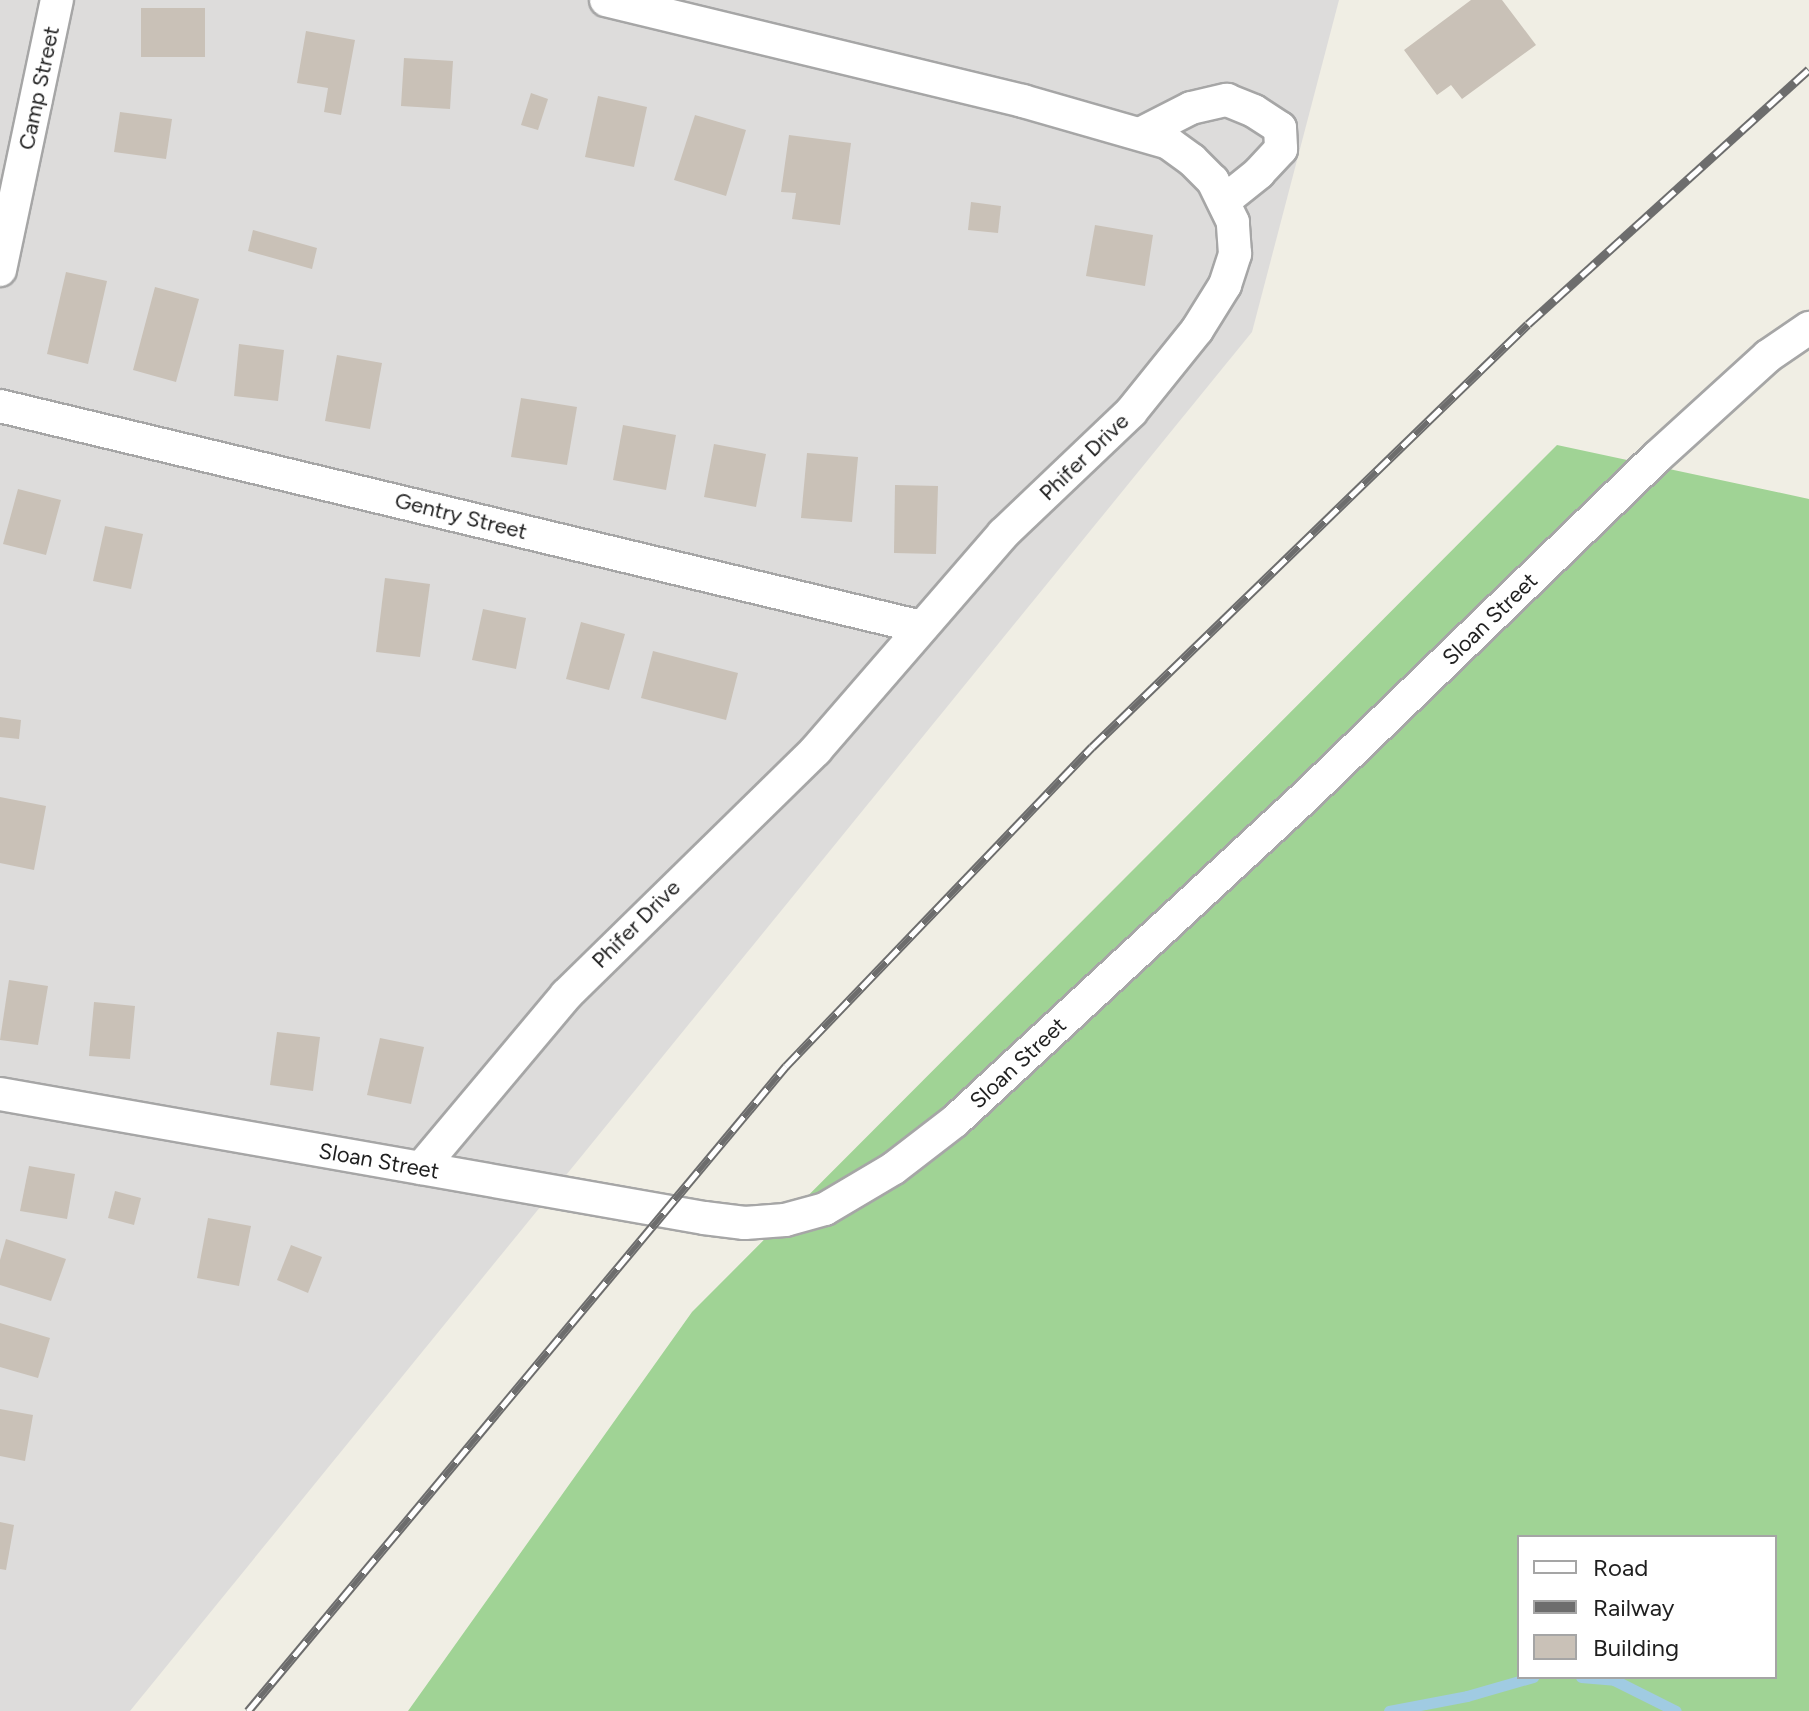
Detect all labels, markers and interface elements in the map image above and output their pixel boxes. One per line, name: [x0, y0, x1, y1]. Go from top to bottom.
street label: Camp Street: [13, 24, 65, 152]
street label: Phifer Drive: [1034, 408, 1134, 506]
street label: Gentry Street: [392, 487, 530, 545]
street label: Sloan Street: [1437, 567, 1543, 671]
street label: Phifer Drive: [586, 874, 686, 974]
street label: Sloan Street: [965, 1012, 1071, 1114]
street label: Sloan Street: [317, 1137, 441, 1185]
legend: [1517, 1535, 1777, 1679]
text: Road: [1593, 1553, 1648, 1582]
text: Railway: [1593, 1593, 1674, 1622]
text: Building: [1593, 1633, 1679, 1662]

